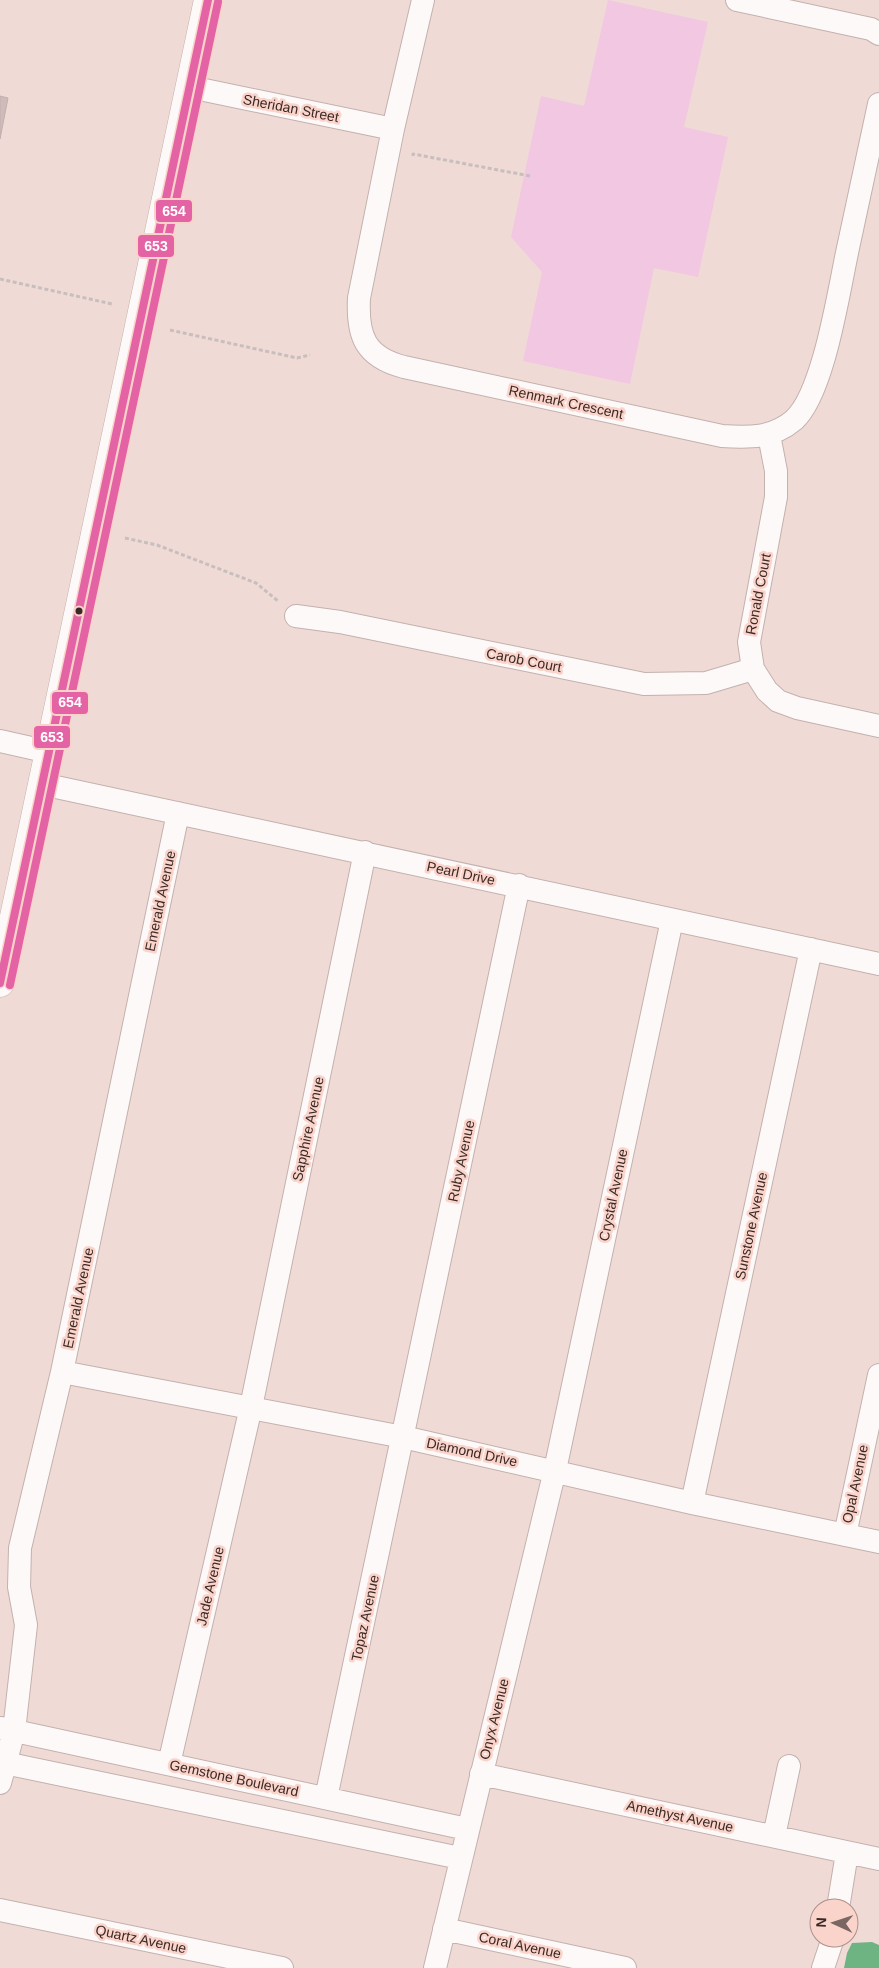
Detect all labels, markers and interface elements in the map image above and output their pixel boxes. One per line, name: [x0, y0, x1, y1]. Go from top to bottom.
street label: Sheridan Street: [242, 91, 340, 125]
line badge: 654: [155, 199, 193, 223]
text: 654: [162, 203, 186, 219]
line badge: 653: [137, 234, 175, 258]
text: 653: [144, 238, 168, 254]
street label: Renmark Crescent: [507, 382, 625, 422]
street label: Ronald Court: [742, 552, 774, 636]
unlabelled marker: [74, 606, 84, 616]
street label: Carob Court: [485, 645, 563, 675]
line badge: 654: [51, 691, 89, 715]
text: 654: [58, 694, 82, 710]
line badge: 653: [33, 725, 71, 749]
text: 653: [40, 729, 64, 745]
street label: Emerald Avenue: [142, 849, 179, 953]
street label: Pearl Drive: [425, 858, 497, 888]
street label: Sapphire Avenue: [289, 1075, 327, 1183]
street label: Ruby Avenue: [445, 1119, 478, 1203]
street label: Crystal Avenue: [595, 1147, 631, 1243]
street label: Sunstone Avenue: [732, 1171, 770, 1281]
street label: Emerald Avenue: [60, 1246, 97, 1350]
street label: Diamond Drive: [425, 1435, 519, 1469]
street label: Opal Avenue: [839, 1443, 871, 1525]
street label: Jade Avenue: [193, 1545, 227, 1627]
street label: Topaz Avenue: [348, 1573, 382, 1663]
street label: Onyx Avenue: [476, 1677, 512, 1761]
street label: Gemstone Boulevard: [168, 1757, 300, 1799]
street label: Amethyst Avenue: [625, 1797, 735, 1835]
north arrow: [809, 1898, 859, 1948]
text: N: [813, 1917, 829, 1928]
street label: Quartz Avenue: [94, 1922, 188, 1956]
street label: Coral Avenue: [477, 1928, 563, 1962]

